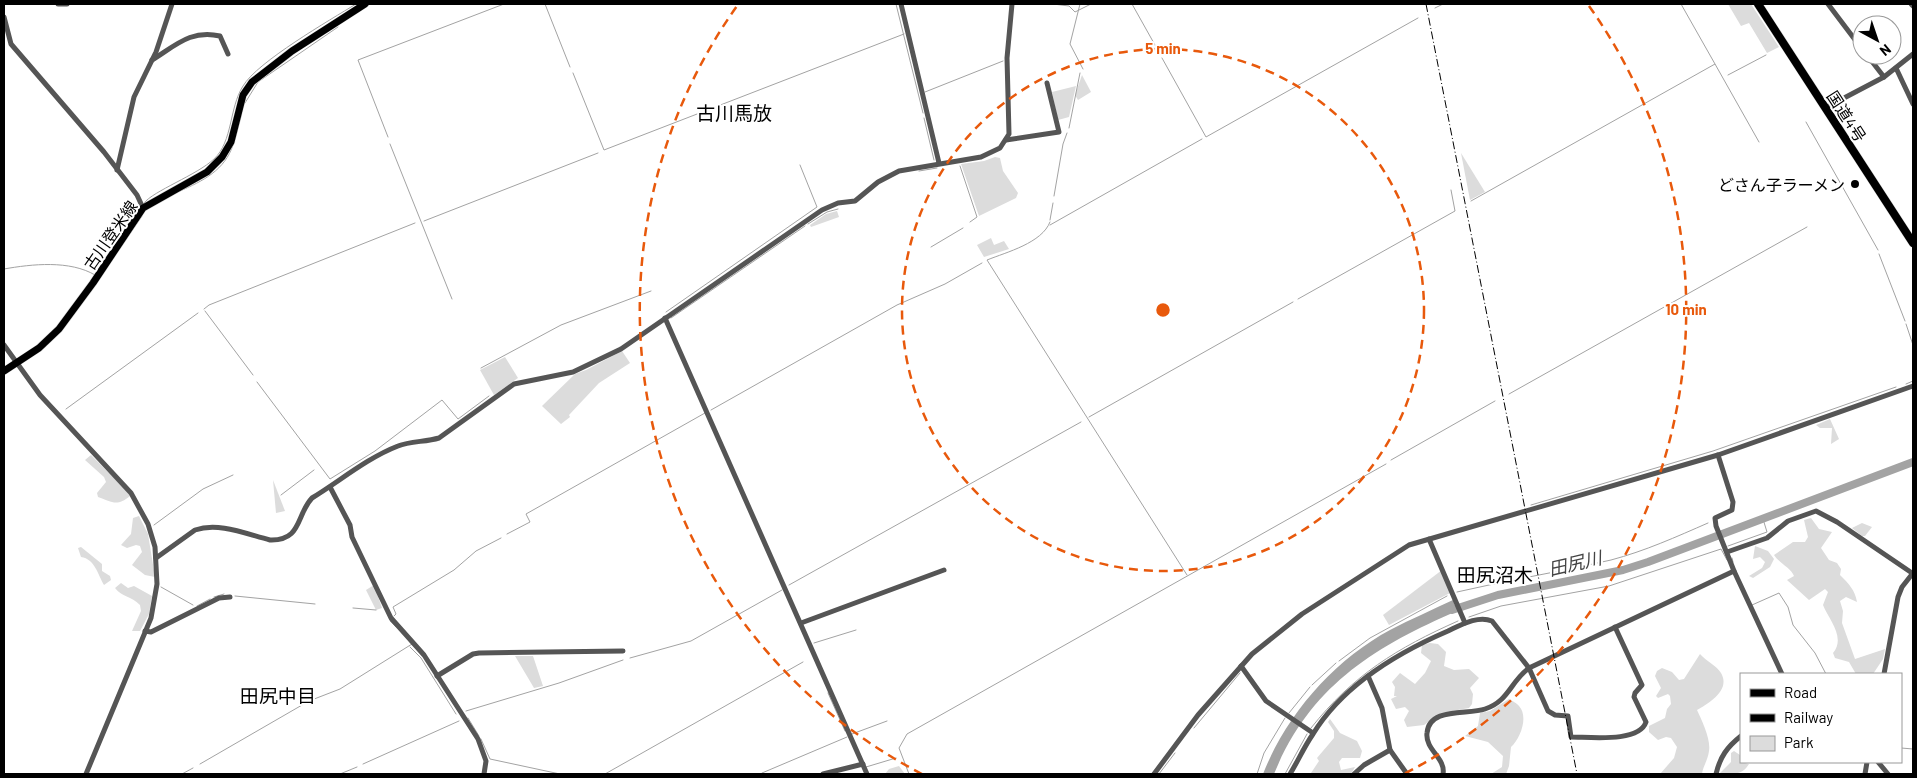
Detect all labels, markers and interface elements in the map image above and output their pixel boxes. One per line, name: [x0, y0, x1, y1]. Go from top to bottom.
north arrow: [1852, 15, 1902, 65]
text: 5 min: [1145, 39, 1181, 57]
text: N: [1877, 41, 1895, 60]
street label: 国道4号: [1824, 87, 1870, 145]
district label: 古川馬放: [696, 101, 772, 124]
place label: どさん子ラーメン: [1718, 175, 1845, 194]
marker: どさん子ラーメン: [1849, 178, 1861, 190]
street label: 古川登米線: [79, 197, 141, 273]
text: 10 min: [1665, 300, 1707, 318]
centre of rings: [1154, 301, 1172, 319]
water label: 田尻川: [1546, 546, 1606, 580]
district label: 田尻沼木: [1457, 563, 1533, 586]
legend: [1740, 673, 1902, 763]
text: Road: [1784, 683, 1817, 701]
district label: 田尻中目: [240, 684, 316, 707]
text: Railway: [1784, 708, 1833, 726]
text: Park: [1784, 733, 1814, 751]

